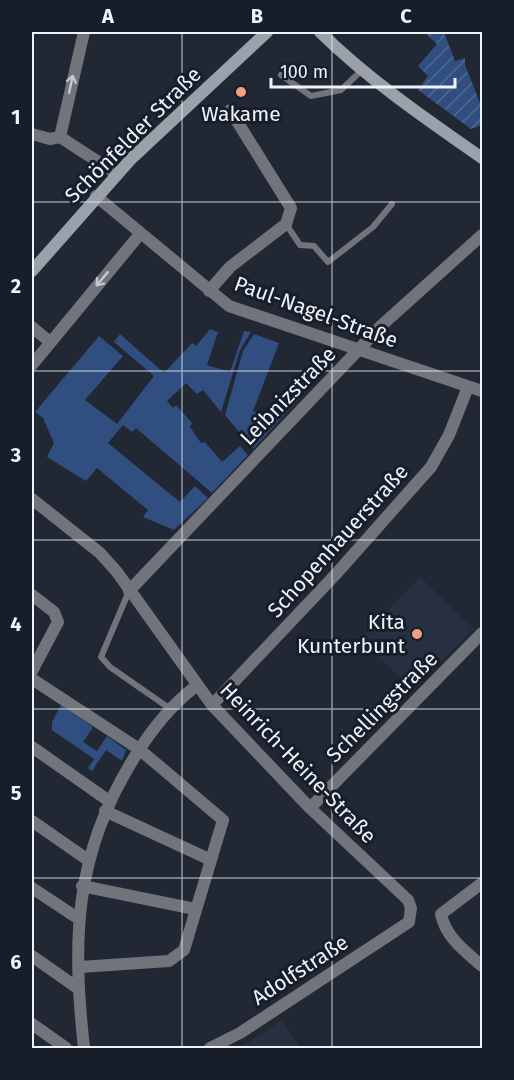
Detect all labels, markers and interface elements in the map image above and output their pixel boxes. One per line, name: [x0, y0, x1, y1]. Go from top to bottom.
text: A: [101, 4, 115, 28]
text: B: [251, 4, 263, 28]
text: C: [400, 4, 412, 28]
scale bar: [271, 51, 456, 89]
street label: Schönfelder Straße: [59, 61, 207, 209]
text: 100 m: [280, 61, 328, 83]
one-way arrow: [66, 75, 77, 95]
marker: Wakame: [234, 85, 248, 99]
place label: Wakame: [201, 101, 281, 127]
text: 1: [11, 105, 21, 129]
street label: Paul-Nagel-Straße: [231, 270, 401, 354]
one-way arrow: [96, 271, 109, 287]
text: 2: [11, 274, 21, 298]
street label: Leibnizstraße: [234, 341, 342, 451]
text: 3: [10, 443, 21, 467]
street label: Schopenhauerstraße: [262, 459, 414, 623]
place label: Kita Kunterbunt: [297, 609, 405, 659]
text: 4: [10, 612, 22, 636]
marker: Kita Kunterbunt: [410, 627, 424, 641]
street label: Schellingstraße: [321, 646, 443, 768]
street label: Heinrich-Heine-Straße: [214, 677, 382, 849]
text: 5: [11, 781, 22, 805]
street label: Adolfstraße: [247, 929, 353, 1011]
text: 6: [10, 950, 22, 974]

